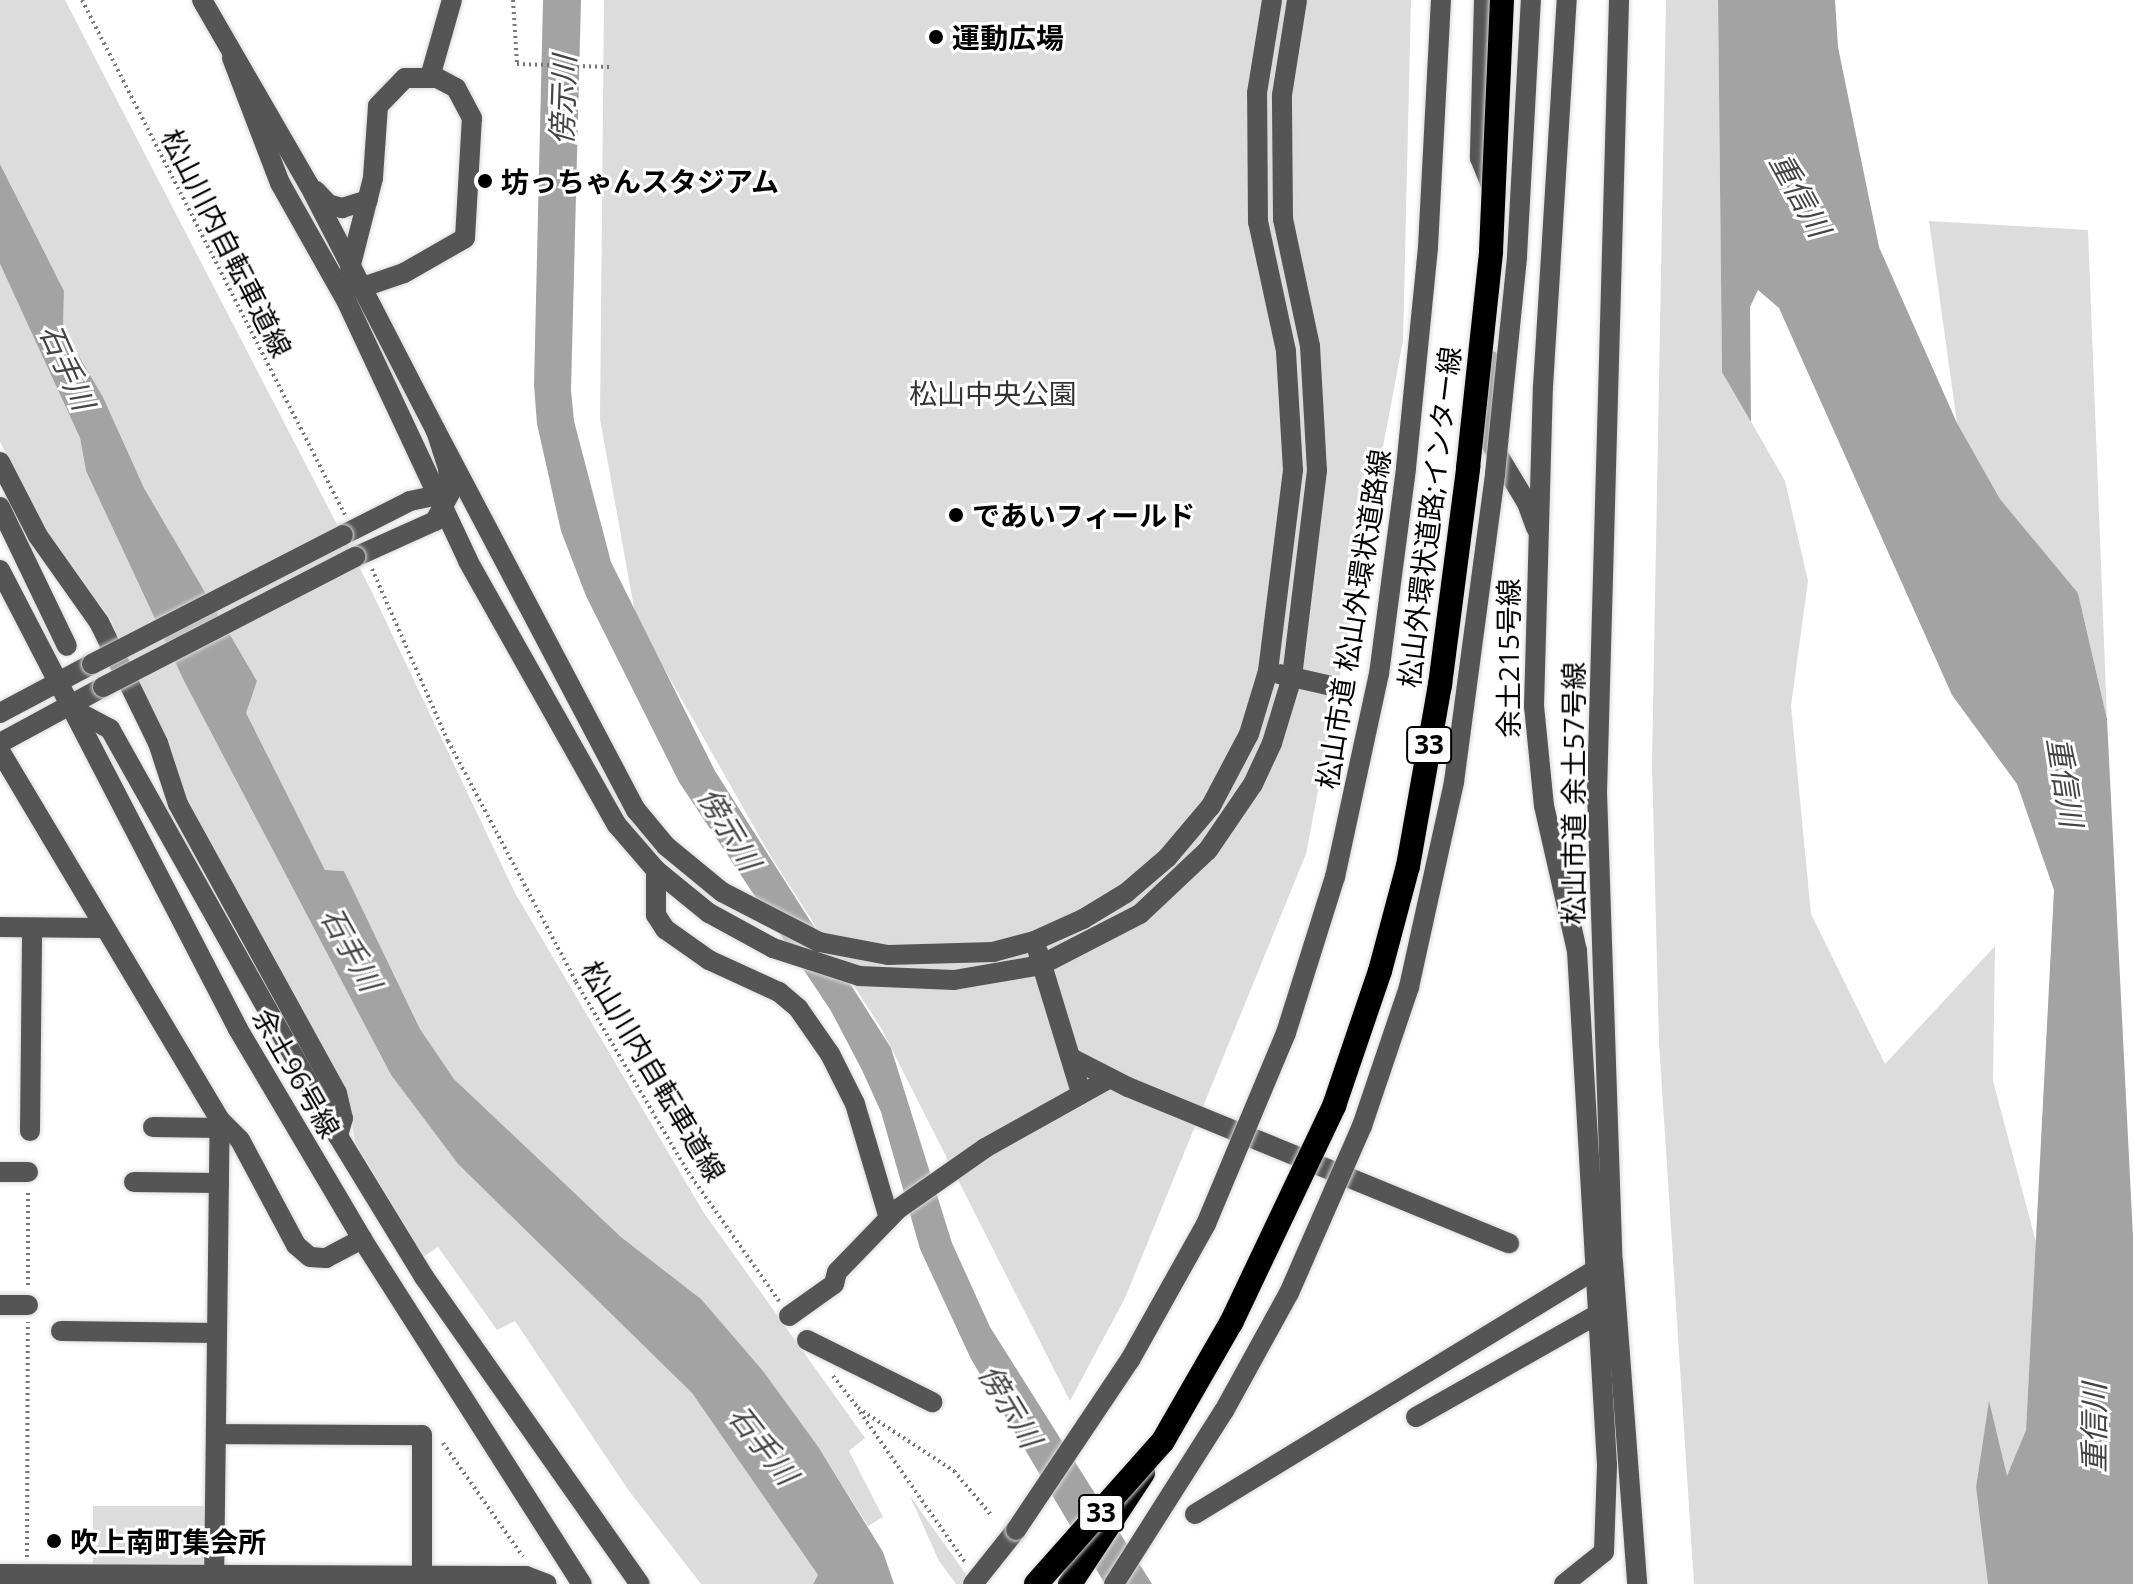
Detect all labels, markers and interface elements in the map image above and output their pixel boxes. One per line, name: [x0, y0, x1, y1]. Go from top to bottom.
place label: 運動広場: [952, 20, 1064, 54]
marker: 運動広場: [927, 28, 945, 46]
water label: 傍示川: [543, 54, 583, 146]
street label: 松山川内自転車道線: [155, 123, 299, 363]
water label: 重信川: [1762, 147, 1838, 243]
place label: 坊っちゃんスタジアム: [501, 164, 781, 198]
marker: 坊っちゃんスタジアム: [476, 172, 494, 190]
water label: 石手川: [32, 319, 102, 415]
street label: 松山外環状道路;インター線: [1391, 345, 1467, 689]
park label: 松山中央公園: [909, 376, 1077, 410]
street label: 松山市道 松山外環状道路線: [1310, 447, 1396, 791]
place label: であいフィールド: [972, 498, 1196, 532]
marker: であいフィールド: [947, 506, 965, 524]
street label: 余土215号線: [1491, 578, 1525, 738]
street label: 松山市道 余土57号線: [1556, 661, 1590, 925]
road number: 33: [1405, 723, 1453, 767]
water label: 重信川: [2040, 735, 2090, 829]
water label: 傍示川: [690, 781, 768, 877]
water label: 石手川: [313, 901, 389, 997]
street label: 松山川内自転車道線: [575, 954, 733, 1188]
street label: 余土96号線: [246, 1002, 348, 1144]
water label: 傍示川: [971, 1358, 1049, 1454]
water label: 重信川: [2076, 1383, 2112, 1473]
water label: 石手川: [721, 1398, 805, 1492]
road number: 33: [1077, 1491, 1125, 1535]
place label: 吹上南町集会所: [70, 1524, 266, 1558]
marker: 吹上南町集会所: [45, 1532, 63, 1550]

